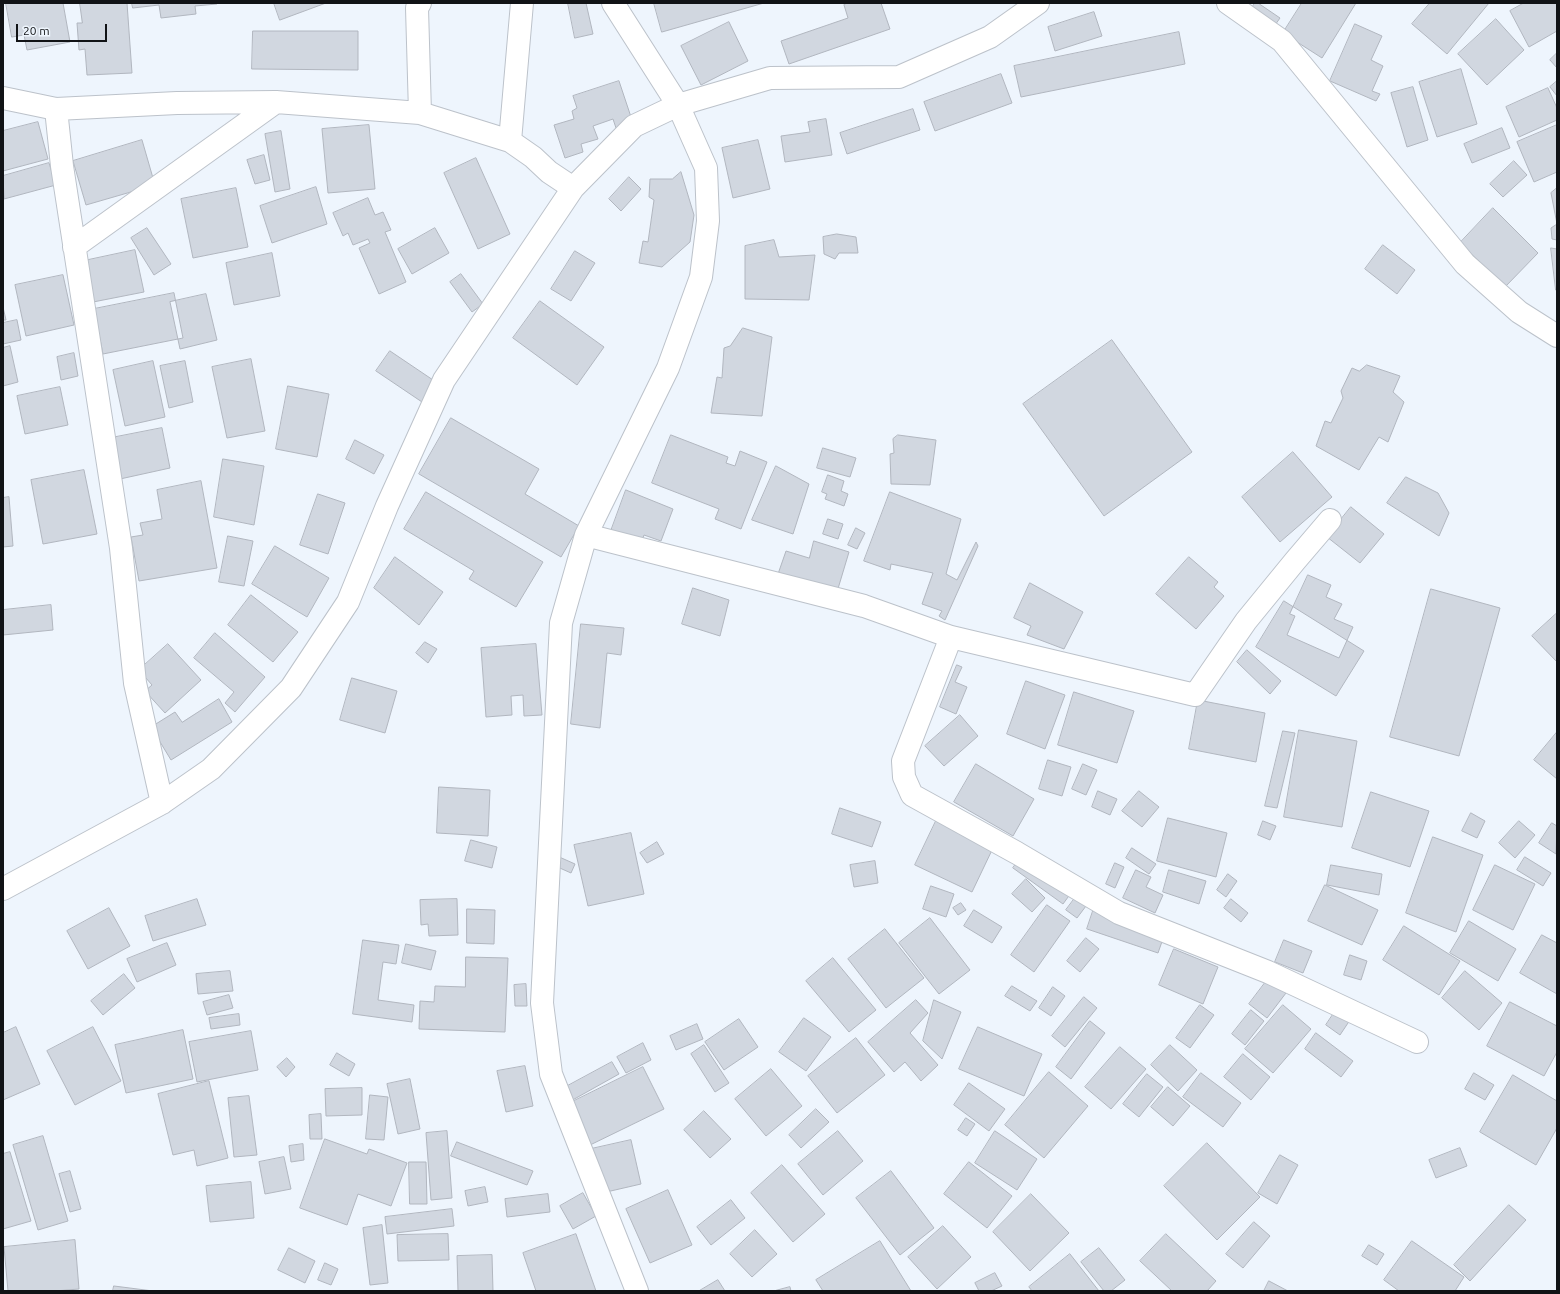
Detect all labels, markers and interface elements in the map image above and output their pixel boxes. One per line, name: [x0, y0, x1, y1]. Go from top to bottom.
scale bar: [18, 16, 109, 42]
text: 20 m: [23, 24, 50, 37]

